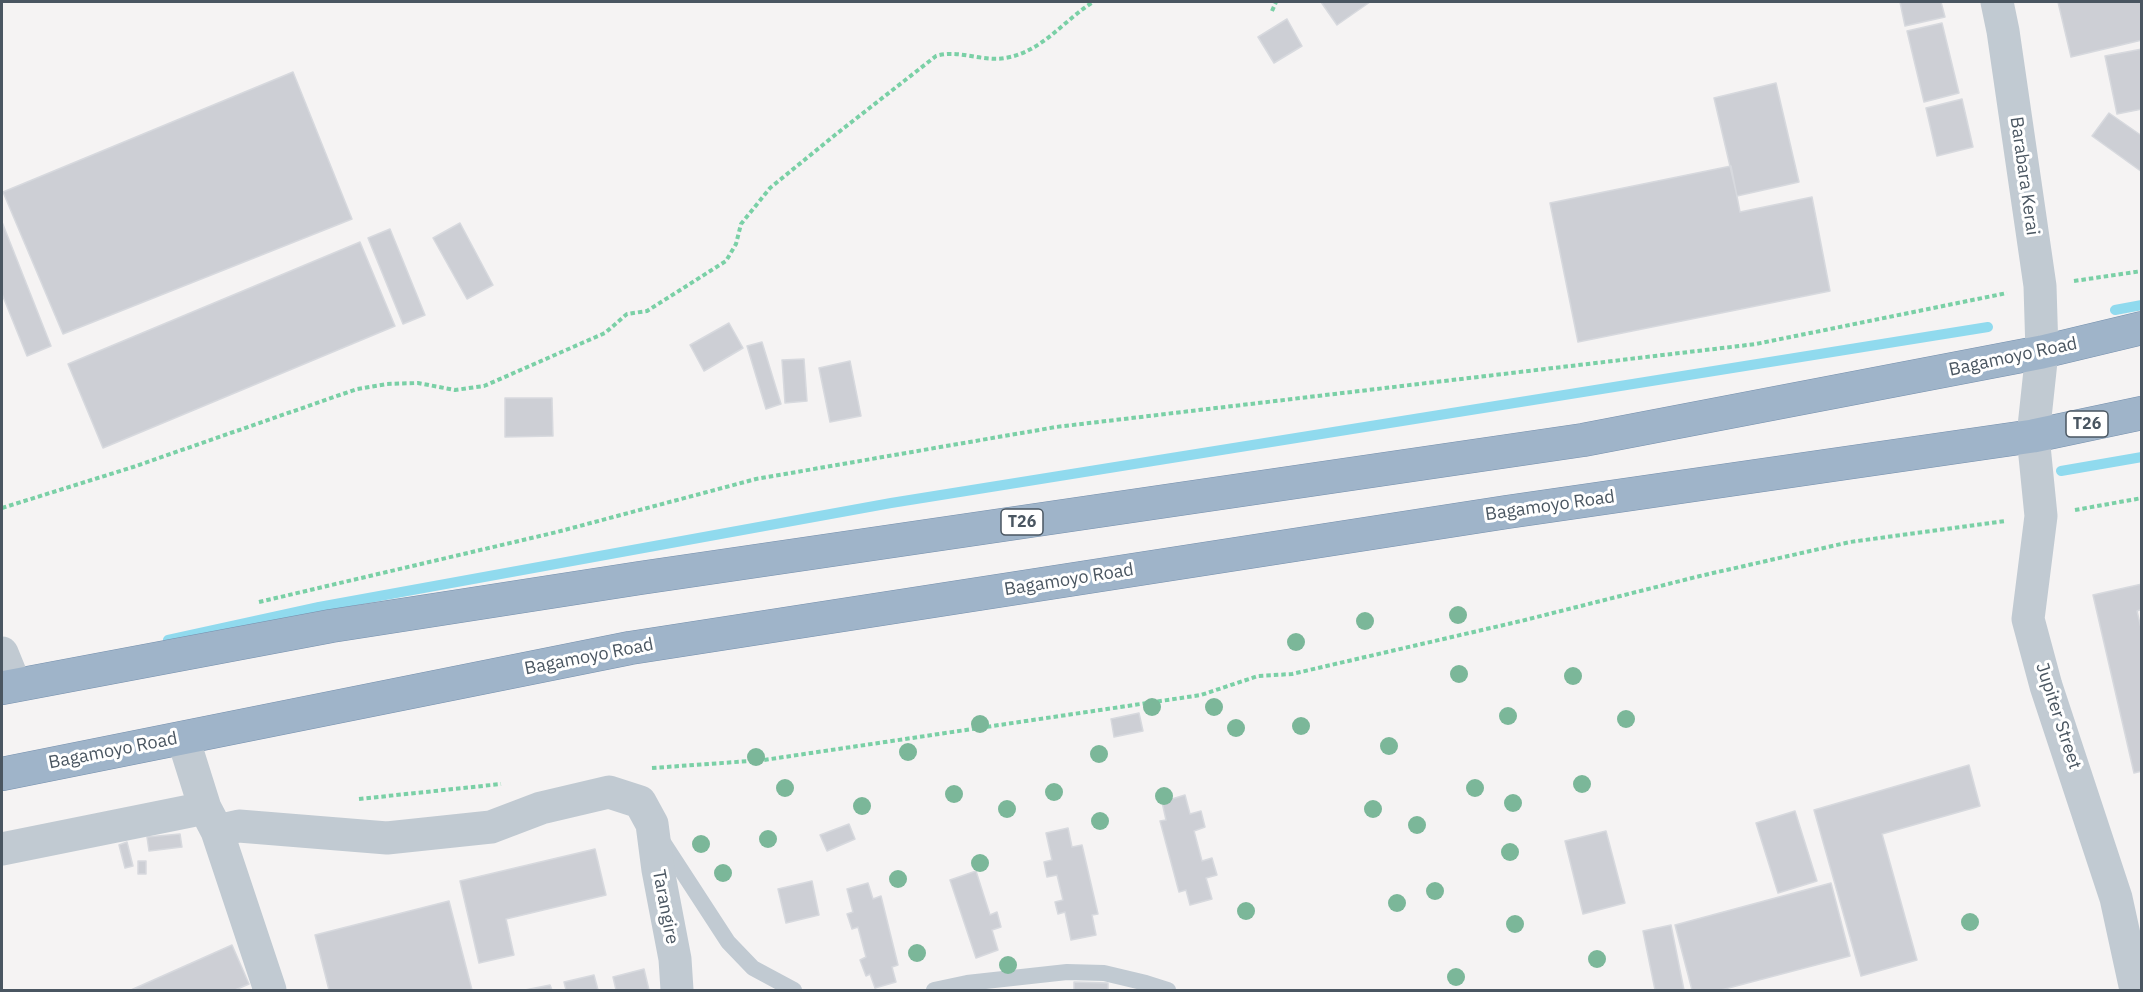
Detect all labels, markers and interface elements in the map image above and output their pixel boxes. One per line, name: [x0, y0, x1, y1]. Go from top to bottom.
street label: Barabara Kerai: [2005, 115, 2043, 237]
street label: Bagamoyo Road: [1947, 333, 2079, 381]
road number: T26: [2066, 411, 2108, 437]
street label: Bagamoyo Road: [1484, 486, 1616, 526]
road number: T26: [1001, 509, 1043, 535]
street label: Bagamoyo Road: [1003, 559, 1135, 601]
street label: Bagamoyo Road: [523, 634, 655, 680]
street label: Jupiter Street: [2031, 660, 2085, 772]
street label: Bagamoyo Road: [47, 728, 179, 774]
street label: Tarangire: [647, 868, 683, 946]

